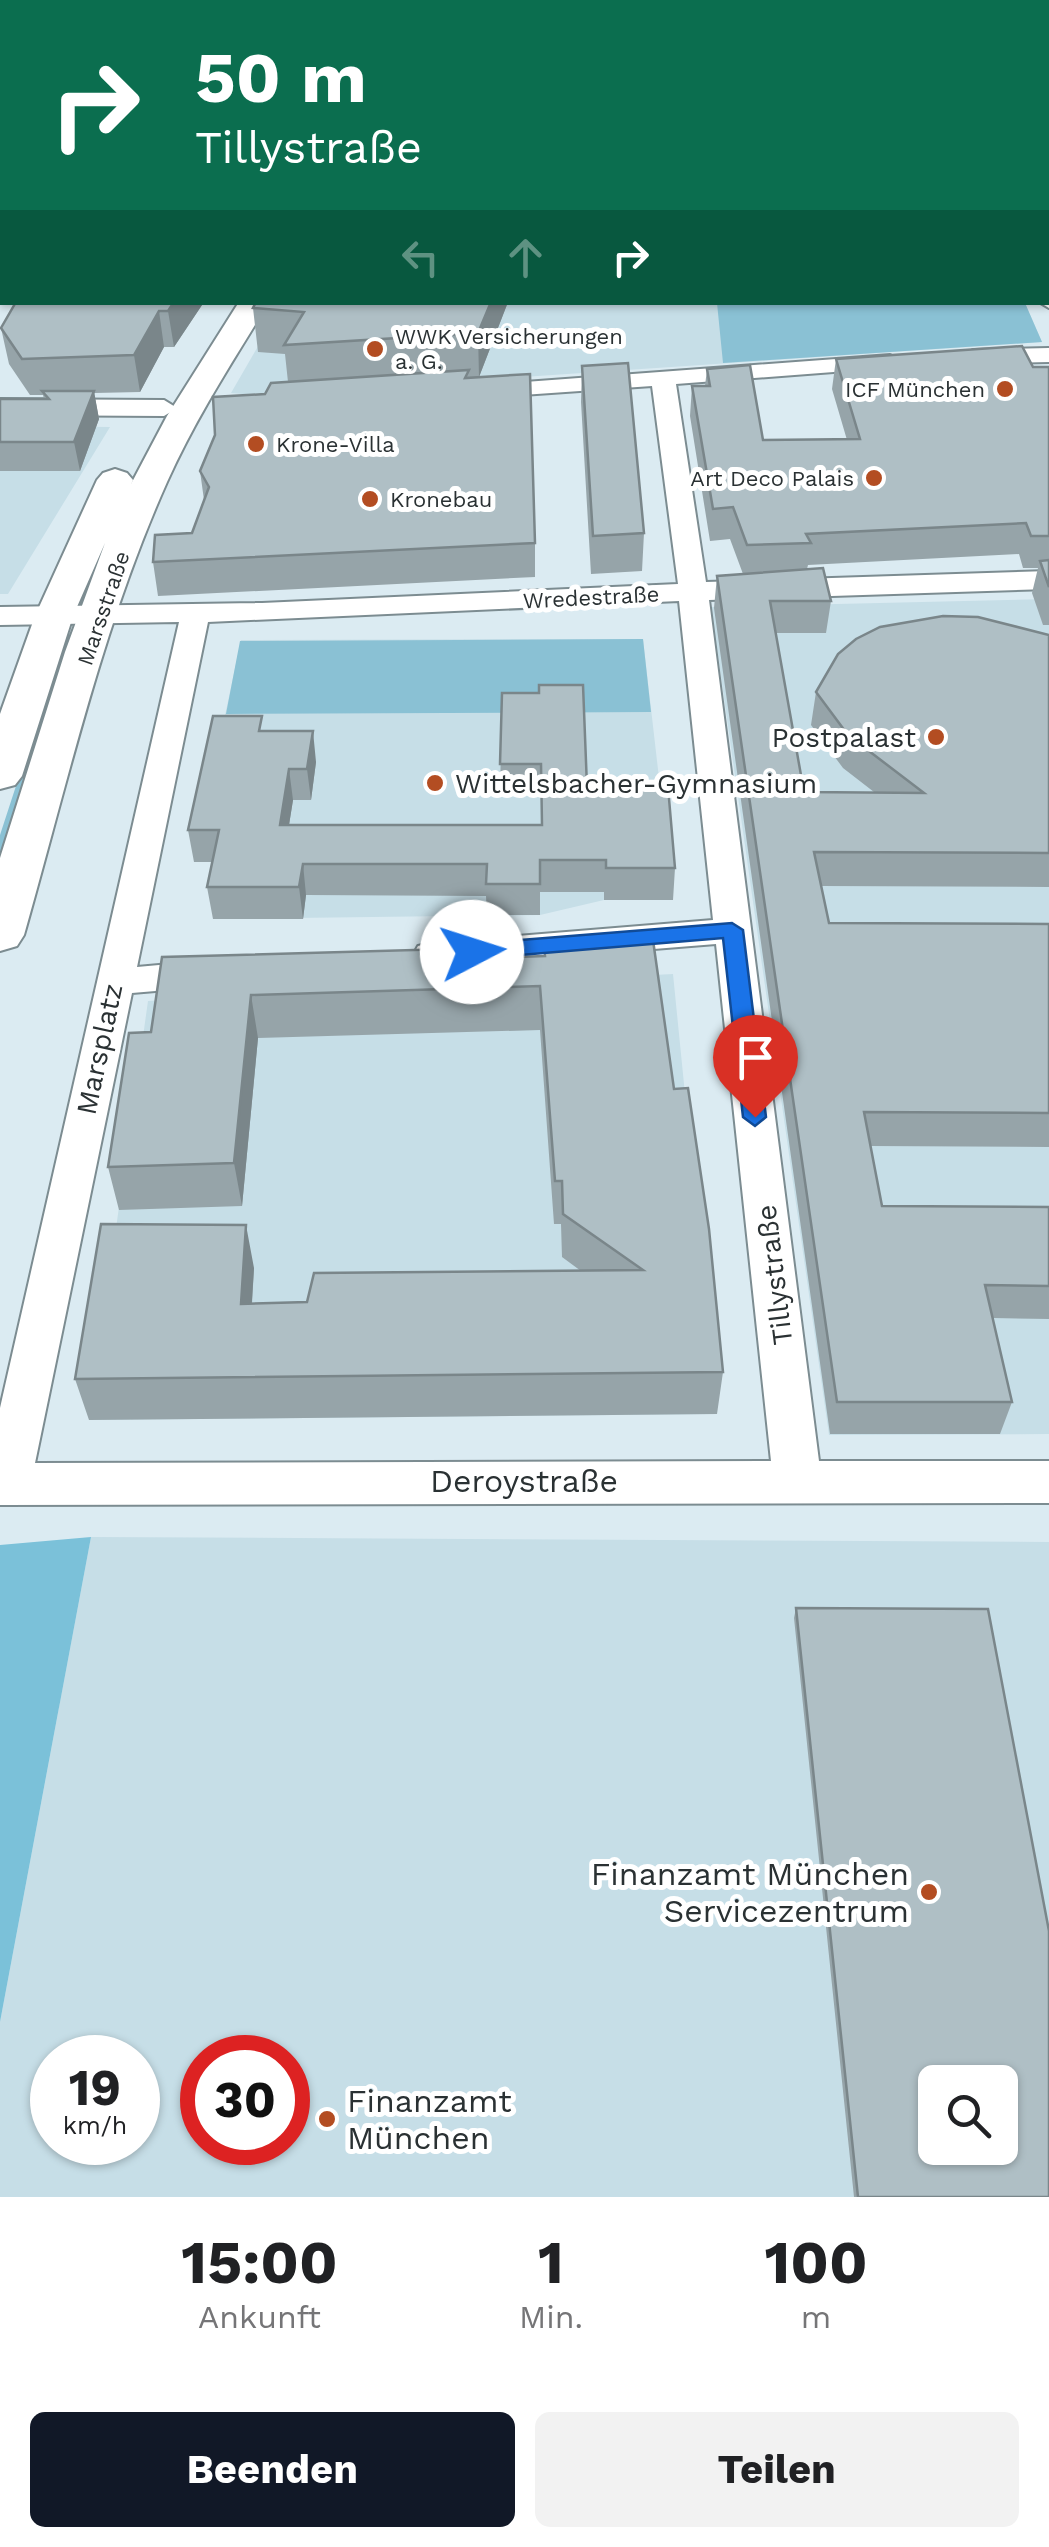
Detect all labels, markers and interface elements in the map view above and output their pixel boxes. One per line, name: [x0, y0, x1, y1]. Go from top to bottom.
text: 50 m: [195, 37, 367, 119]
icon: right: [30, 40, 160, 170]
text: Tillystraße: [195, 121, 422, 174]
icon: left: [393, 230, 448, 285]
icon: ahead: [498, 230, 553, 285]
icon: right: [603, 230, 658, 285]
place label: WWK Versicherungen a. G.: [395, 324, 623, 374]
marker: WWK Versicherungen a. G.: [364, 338, 386, 360]
place label: ICF München: [845, 377, 985, 402]
marker: ICF München: [994, 378, 1016, 400]
place label: Krone-Villa: [276, 432, 395, 457]
marker: Krone-Villa: [245, 433, 267, 455]
place label: Art Deco Palais: [690, 466, 854, 491]
marker: Art Deco Palais: [863, 467, 885, 489]
place label: Kronebau: [390, 487, 492, 512]
marker: Kronebau: [359, 488, 381, 510]
street label: Marsstraße: [72, 548, 135, 669]
street label: Wredestraße: [522, 581, 660, 614]
place label: Postpalast: [772, 721, 916, 754]
marker: Postpalast: [925, 726, 947, 748]
place label: Wittelsbacher-Gymnasium: [455, 767, 817, 800]
marker: Wittelsbacher-Gymnasium: [424, 772, 446, 794]
position arrow: [420, 900, 524, 1004]
street label: Marsplatz: [69, 980, 129, 1118]
pin: [713, 1015, 798, 1118]
icon: arrive: [728, 1030, 783, 1085]
street label: Tillystraße: [750, 1203, 799, 1347]
street label: Deroystraße: [430, 1462, 618, 1500]
place label: Finanzamt München Servicezentrum: [591, 1855, 909, 1930]
marker: Finanzamt München Servicezentrum: [918, 1881, 940, 1903]
speed limit sign: 30: [180, 2035, 310, 2165]
text: 19: [69, 2058, 121, 2117]
map controls: [918, 2065, 1018, 2165]
button: search: [918, 2065, 1018, 2165]
place label: Finanzamt München: [347, 2082, 512, 2157]
marker: Finanzamt München: [316, 2108, 338, 2130]
text: km/h: [63, 2111, 127, 2140]
text: 15:00: [181, 2227, 338, 2298]
text: 1: [538, 2227, 564, 2298]
text: 100: [765, 2227, 868, 2298]
text: Ankunft: [198, 2298, 321, 2336]
text: Min.: [519, 2298, 583, 2336]
text: m: [801, 2298, 831, 2336]
button: Beenden: [30, 2412, 515, 2527]
button: Teilen: [535, 2412, 1019, 2527]

